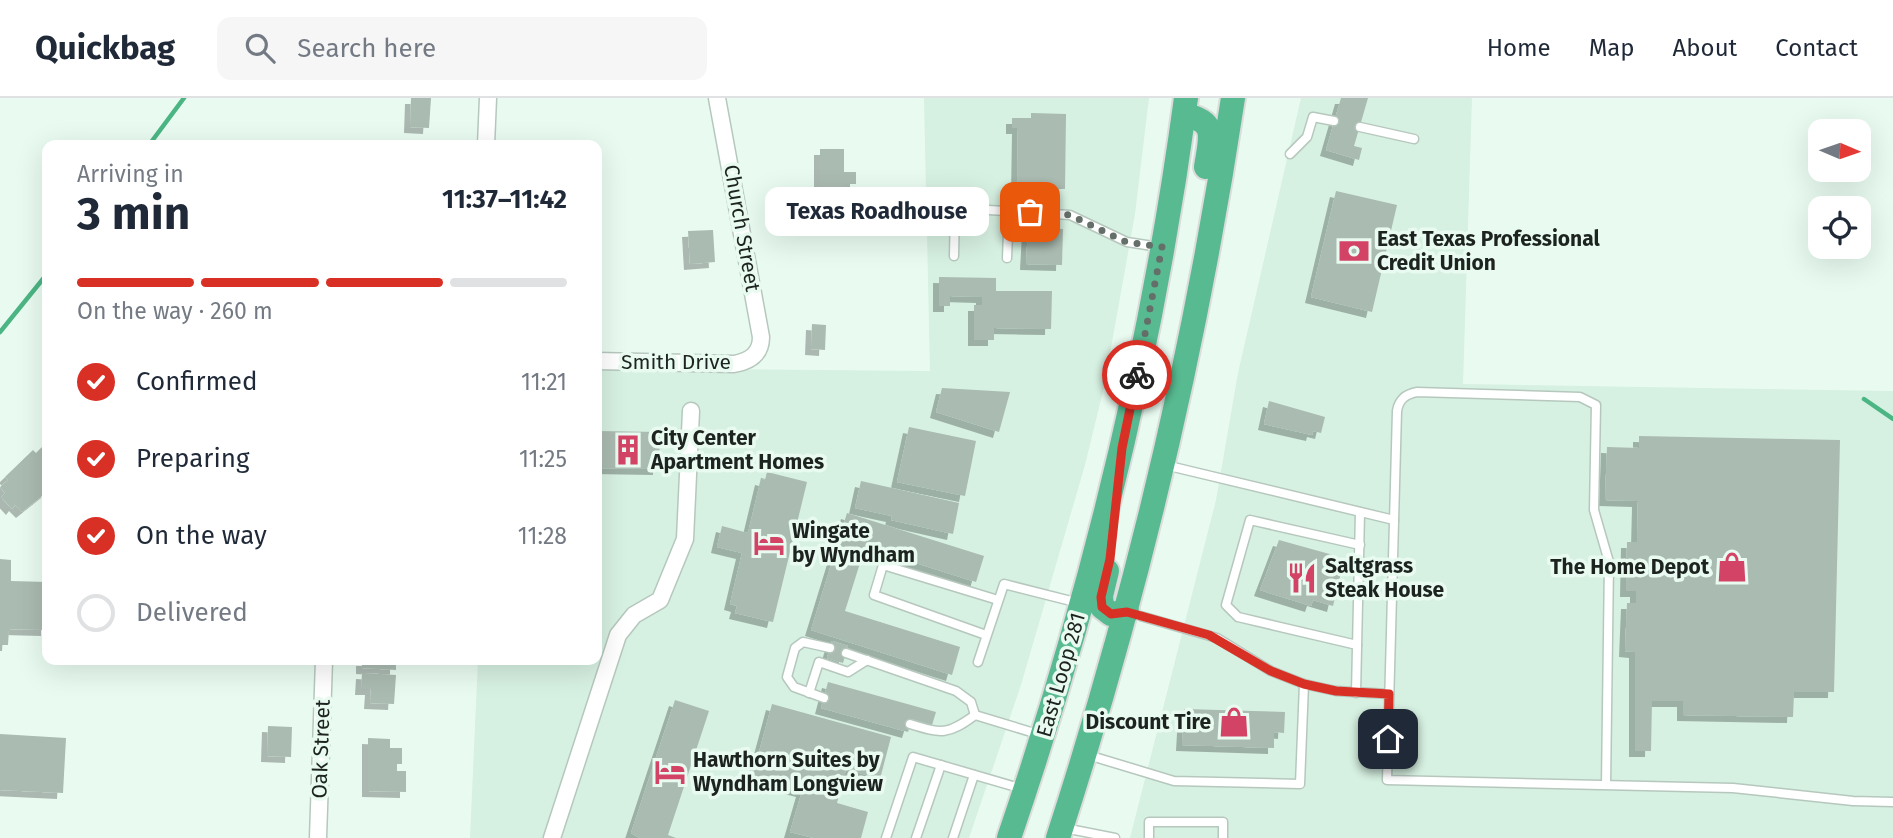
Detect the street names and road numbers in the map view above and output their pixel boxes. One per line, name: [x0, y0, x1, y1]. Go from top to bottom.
street label: Church Street: [718, 162, 766, 294]
street label: Smith Drive: [621, 349, 731, 375]
street label: East Loop 281: [1031, 610, 1091, 740]
street label: Oak Street: [306, 699, 336, 799]

